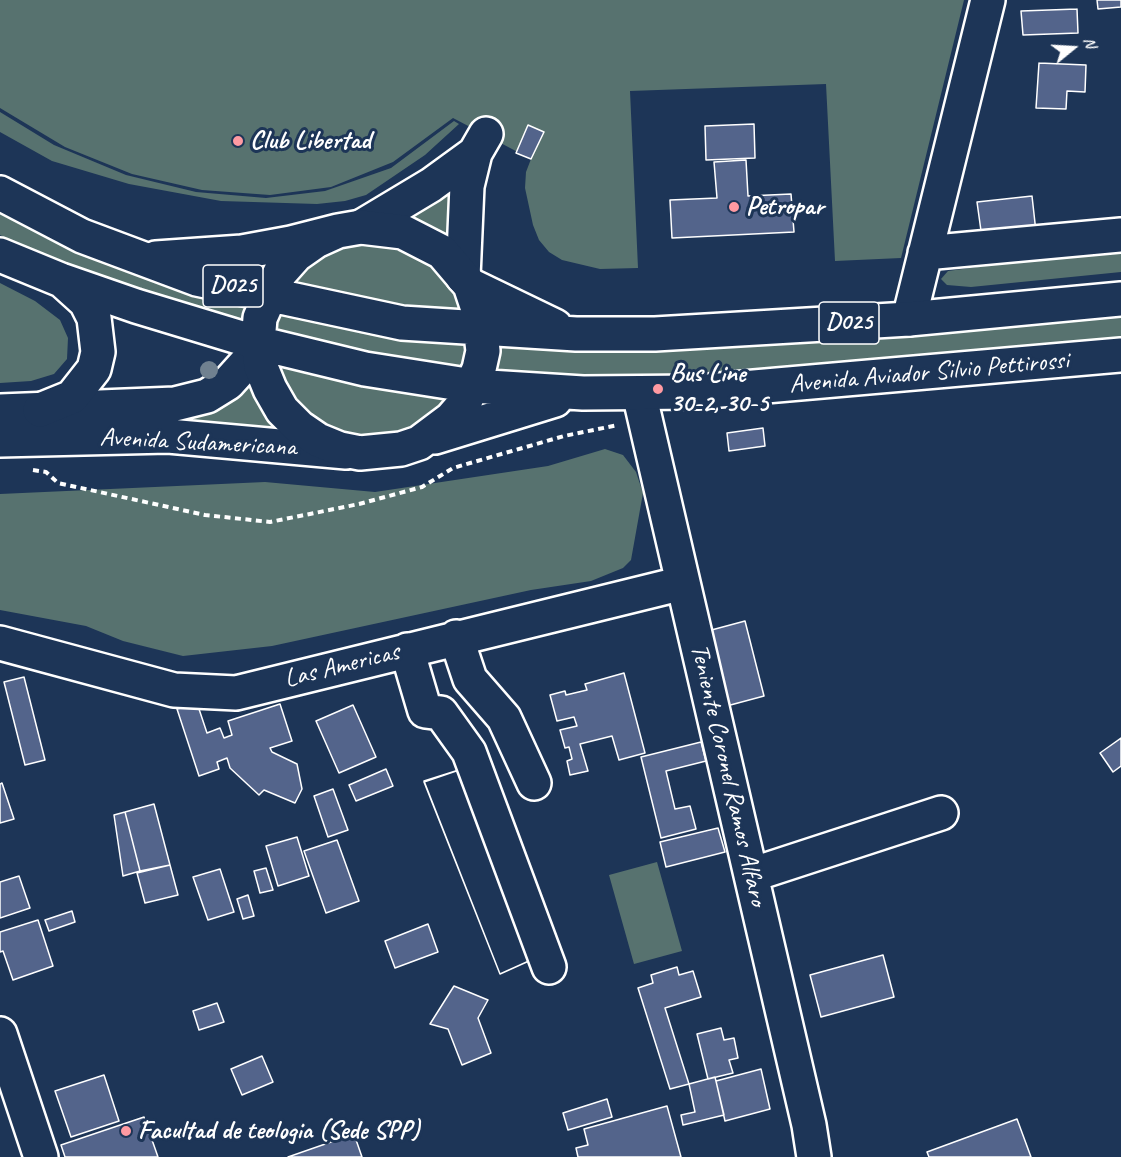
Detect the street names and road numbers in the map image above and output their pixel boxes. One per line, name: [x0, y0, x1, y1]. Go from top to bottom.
road number: D025: [203, 265, 263, 307]
road number: D025: [819, 302, 879, 344]
street label: Avenida Aviador Silvio Pettirossi: [788, 345, 1070, 401]
street label: Avenida Sudamericana: [99, 422, 297, 464]
street label: Las Americas: [281, 637, 403, 695]
street label: Teniente Coronel Ramos Alfaro: [683, 641, 773, 909]

